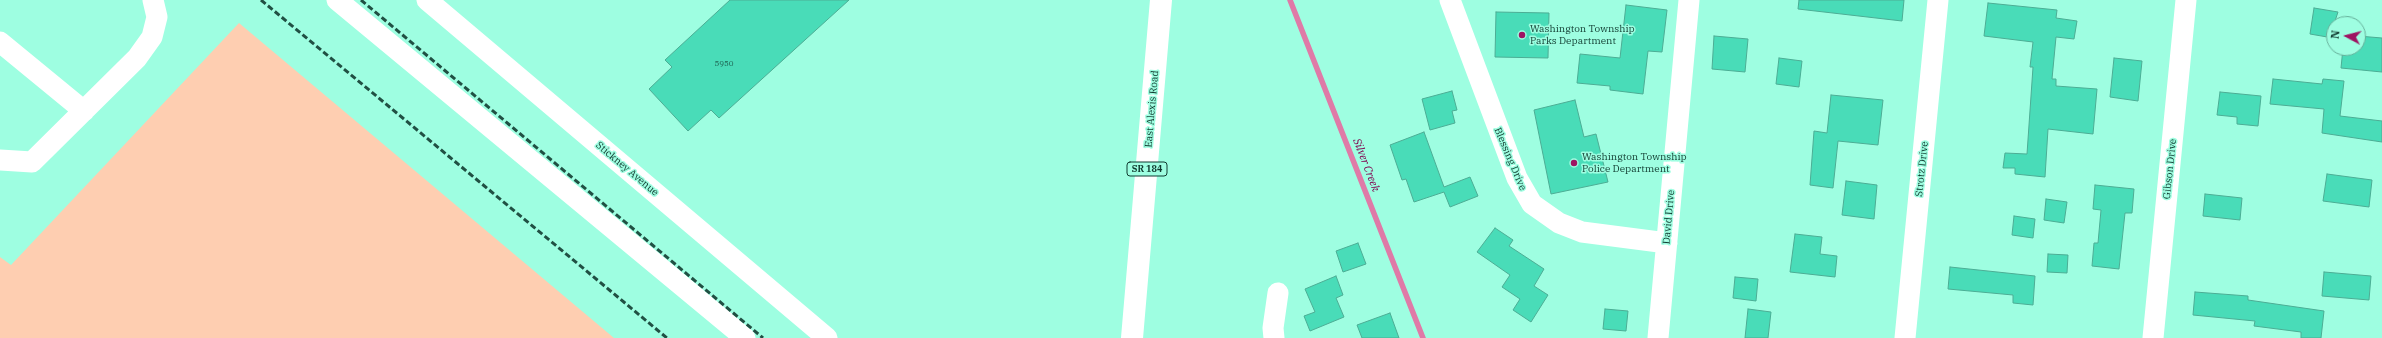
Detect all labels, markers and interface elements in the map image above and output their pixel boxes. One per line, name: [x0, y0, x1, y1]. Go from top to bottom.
north arrow: [2326, 16, 2366, 56]
place label: Washington Township Parks Department: [1530, 23, 1635, 46]
text: N: [2328, 29, 2343, 40]
marker: Washington Township Parks Department: [1517, 30, 1527, 40]
house number: 5950: [714, 59, 734, 69]
street label: East Alexis Road: [1143, 70, 1161, 148]
street label: Blessing Drive: [1491, 126, 1529, 192]
water label: Silver Creek: [1350, 136, 1382, 194]
street label: Gibson Drive: [2161, 138, 2179, 200]
street label: Stickney Avenue: [593, 139, 661, 199]
street label: Strotz Drive: [1913, 141, 1931, 197]
place label: Washington Township Police Department: [1582, 151, 1687, 174]
marker: Washington Township Police Department: [1569, 158, 1579, 168]
road number: SR 184: [1127, 162, 1167, 176]
street label: David Drive: [1661, 189, 1677, 245]

